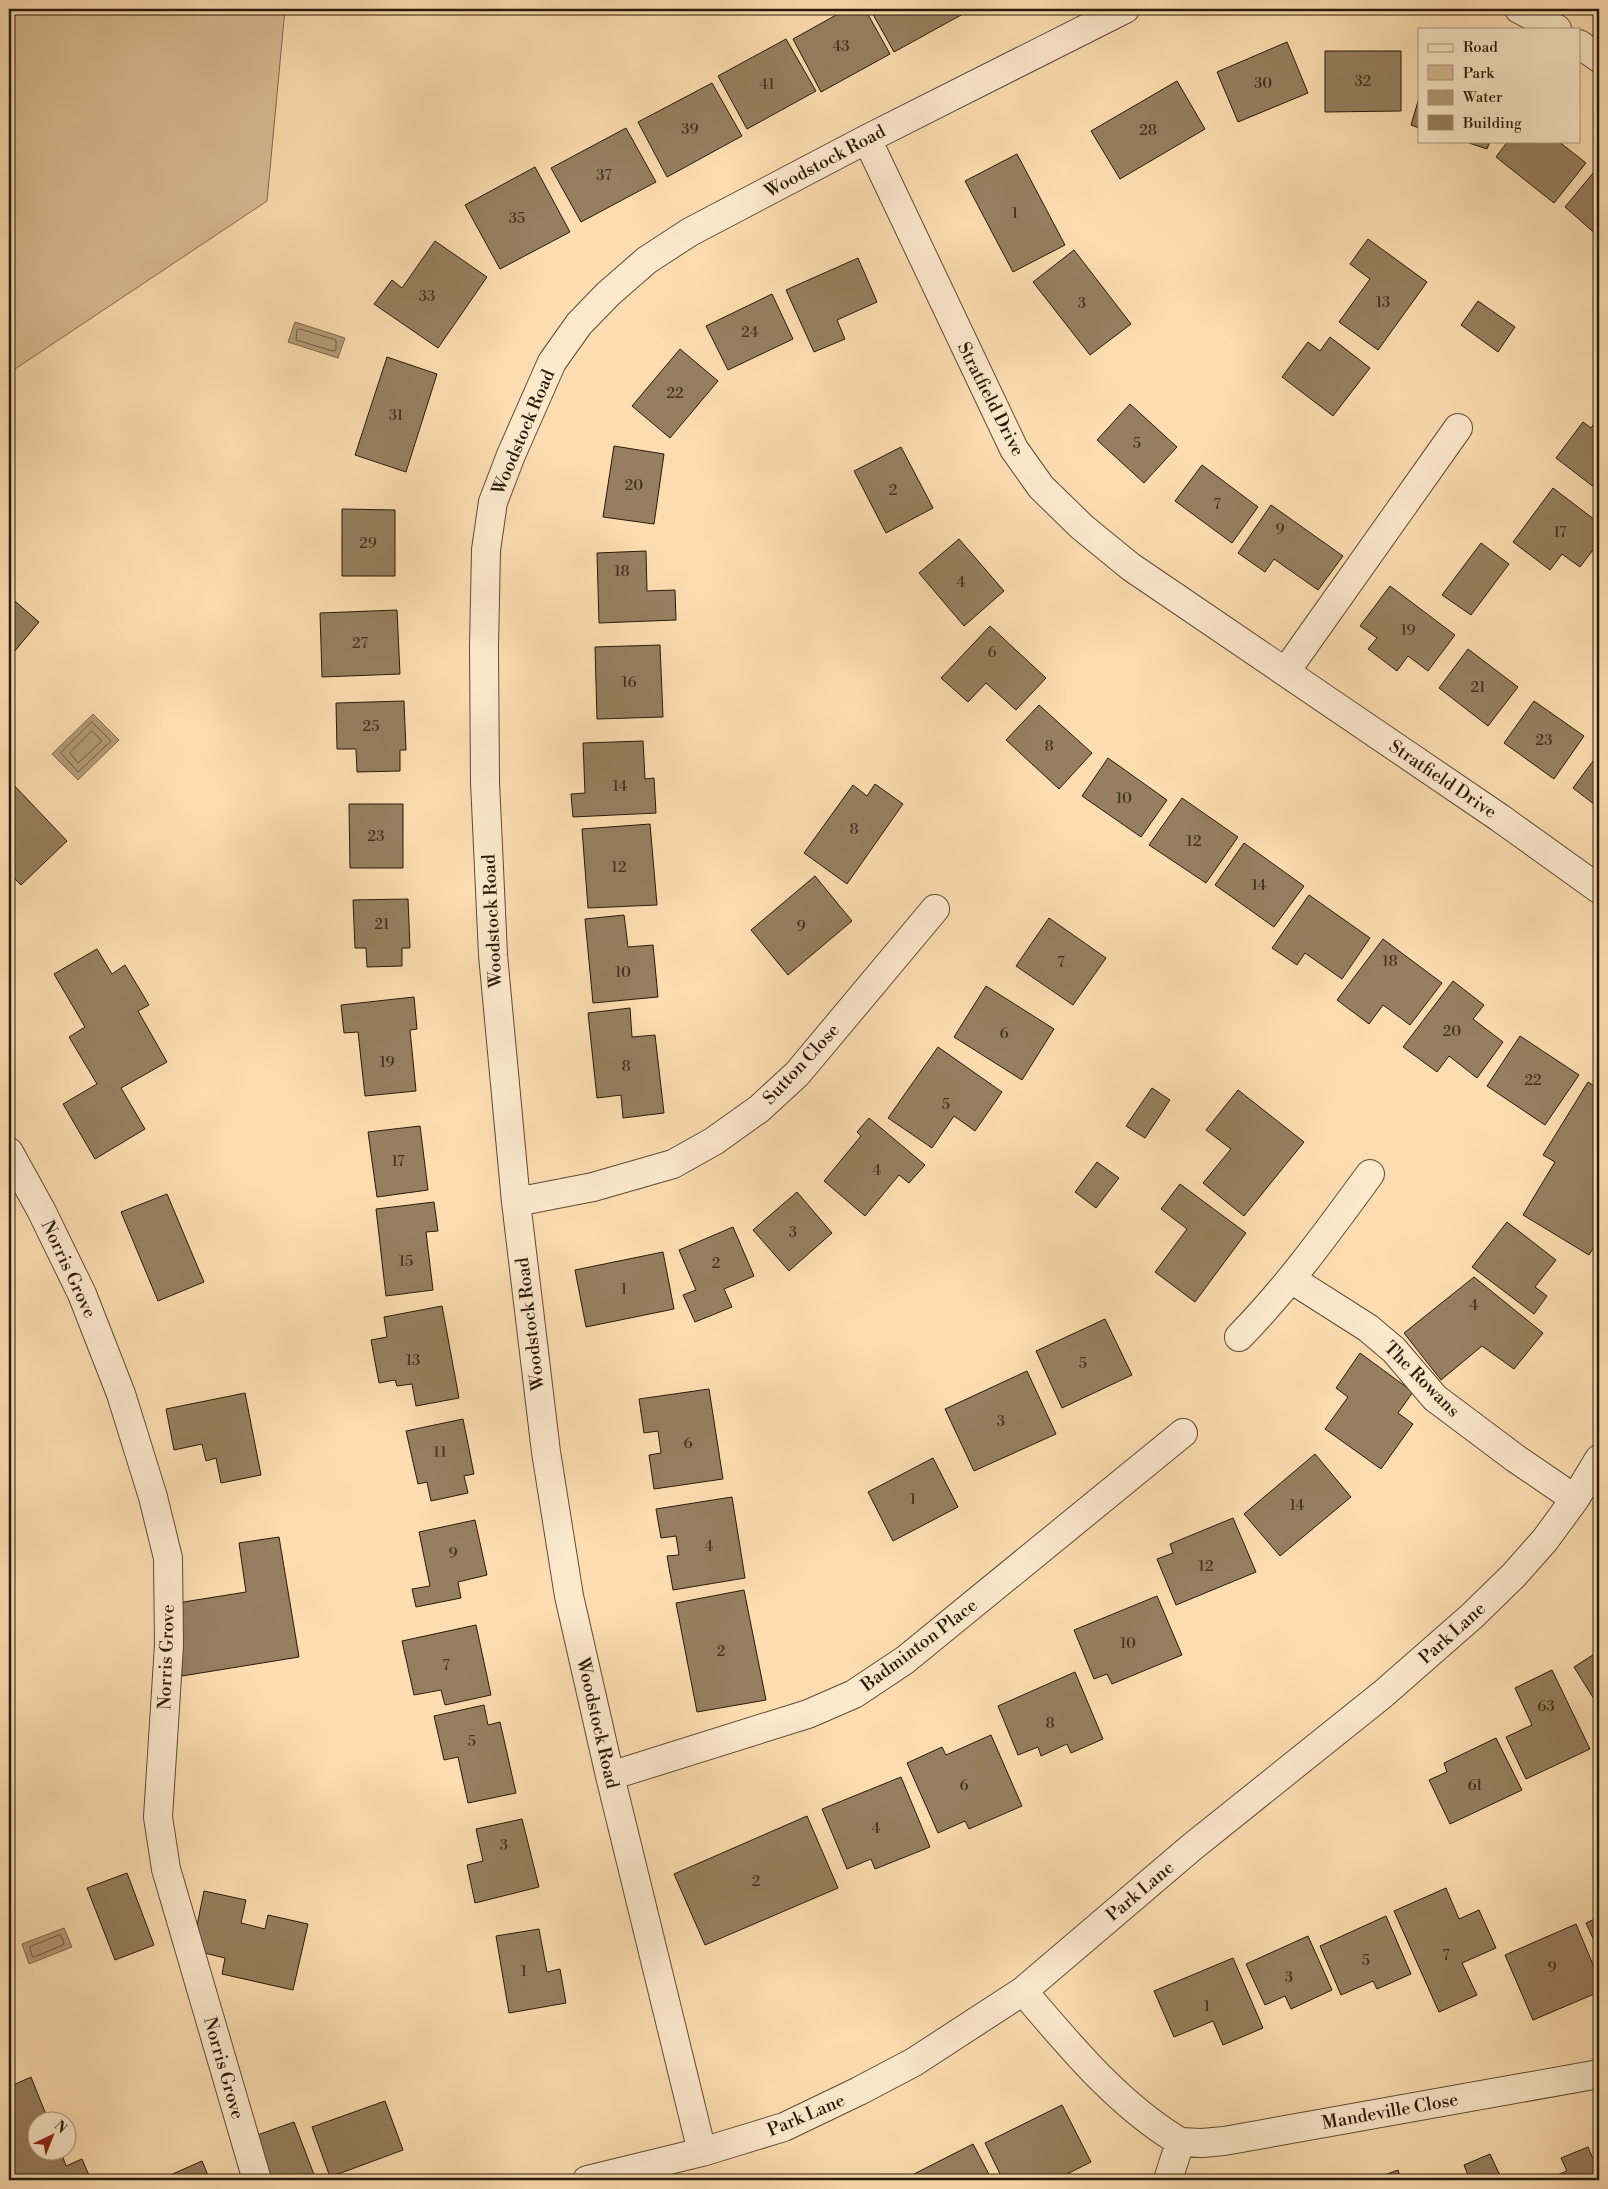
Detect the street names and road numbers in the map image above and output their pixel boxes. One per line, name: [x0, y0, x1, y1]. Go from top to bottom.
street label: Woodstock Road: [760, 120, 890, 203]
street label: Stratfield Drive: [952, 338, 1029, 460]
street label: Woodstock Road: [486, 365, 560, 499]
street label: Stratfield Drive: [1384, 735, 1501, 824]
street label: Woodstock Road: [477, 853, 508, 989]
street label: Sutton Close: [758, 1019, 845, 1110]
street label: Norris Grove: [36, 1217, 101, 1322]
street label: Woodstock Road: [511, 1255, 550, 1393]
street label: The Rowans: [1379, 1337, 1465, 1422]
street label: Badminton Place: [856, 1594, 982, 1697]
street label: Park Lane: [1414, 1597, 1490, 1669]
street label: Norris Grove: [153, 1604, 180, 1710]
street label: Woodstock Road: [571, 1654, 624, 1792]
street label: Park Lane: [1102, 1856, 1179, 1927]
street label: Norris Grove: [198, 2014, 249, 2122]
street label: Mandeville Close: [1320, 2088, 1460, 2135]
street label: Park Lane: [764, 2089, 848, 2142]

